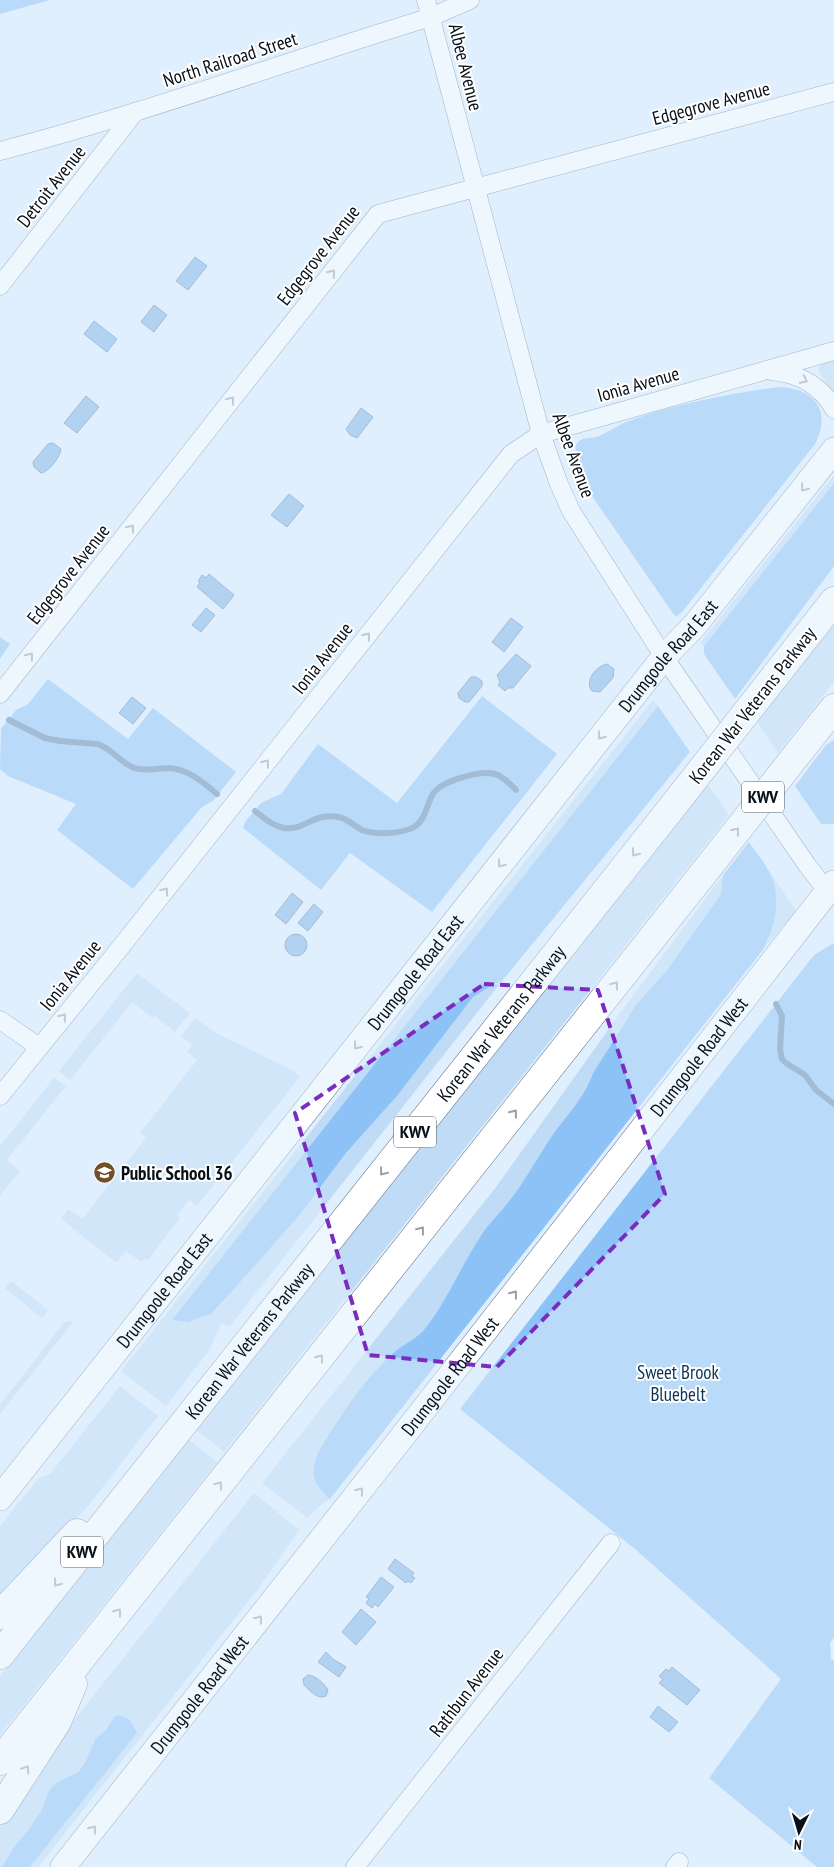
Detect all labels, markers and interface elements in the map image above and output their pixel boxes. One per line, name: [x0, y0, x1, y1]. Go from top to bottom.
street label: Albee Avenue: [444, 21, 488, 113]
street label: North Railroad Street: [160, 26, 301, 92]
street label: Edgegrove Avenue: [650, 76, 772, 130]
street label: Detroit Avenue: [12, 140, 91, 232]
street label: Edgegrove Avenue: [271, 200, 365, 310]
one-way arrow: [326, 269, 335, 279]
street label: Ionia Avenue: [594, 361, 682, 407]
one-way arrow: [798, 374, 807, 384]
one-way arrow: [226, 397, 234, 406]
street label: Albee Avenue: [548, 409, 601, 501]
one-way arrow: [801, 482, 809, 491]
street label: Edgegrove Avenue: [21, 519, 115, 629]
one-way arrow: [125, 525, 133, 534]
street label: Drumgoole Road East: [613, 594, 723, 717]
street label: Ionia Avenue: [287, 617, 357, 699]
street label: Korean War Veterans Parkway: [683, 621, 821, 788]
one-way arrow: [362, 633, 370, 642]
one-way arrow: [25, 652, 34, 661]
one-way arrow: [599, 730, 607, 739]
one-way arrow: [261, 760, 269, 769]
road number: KWV: [742, 782, 784, 812]
one-way arrow: [731, 828, 740, 837]
one-way arrow: [633, 847, 641, 856]
one-way arrow: [497, 858, 506, 867]
one-way arrow: [160, 887, 169, 896]
street label: Drumgoole Road East: [362, 909, 469, 1035]
street label: Ionia Avenue: [34, 935, 106, 1015]
street label: Korean War Veterans Parkway: [431, 940, 571, 1106]
one-way arrow: [609, 982, 617, 991]
street label: Drumgoole Road West: [645, 992, 753, 1121]
one-way arrow: [58, 1014, 66, 1023]
one-way arrow: [354, 1040, 362, 1049]
one-way arrow: [508, 1109, 517, 1118]
road number: KWV: [394, 1116, 436, 1148]
school or university icon: Public School 36: [93, 1161, 117, 1185]
place label: Public School 36: [121, 1161, 233, 1185]
one-way arrow: [380, 1166, 388, 1175]
street label: Drumgoole Road East: [111, 1227, 218, 1353]
one-way arrow: [415, 1227, 423, 1236]
street label: Korean War Veterans Parkway: [180, 1257, 319, 1424]
one-way arrow: [508, 1291, 516, 1300]
street label: Drumgoole Road West: [396, 1311, 504, 1440]
one-way arrow: [314, 1354, 323, 1363]
park label: Sweet Brook Bluebelt: [637, 1360, 720, 1406]
one-way arrow: [213, 1482, 221, 1491]
one-way arrow: [354, 1488, 363, 1497]
road number: KWV: [61, 1536, 103, 1568]
one-way arrow: [55, 1577, 63, 1586]
one-way arrow: [112, 1609, 120, 1618]
one-way arrow: [253, 1615, 262, 1625]
street label: Drumgoole Road West: [145, 1629, 254, 1758]
street label: Rathbun Avenue: [424, 1642, 508, 1741]
one-way arrow: [20, 1765, 29, 1774]
north arrow: [774, 1807, 824, 1857]
one-way arrow: [88, 1826, 96, 1835]
text: N: [793, 1836, 802, 1854]

